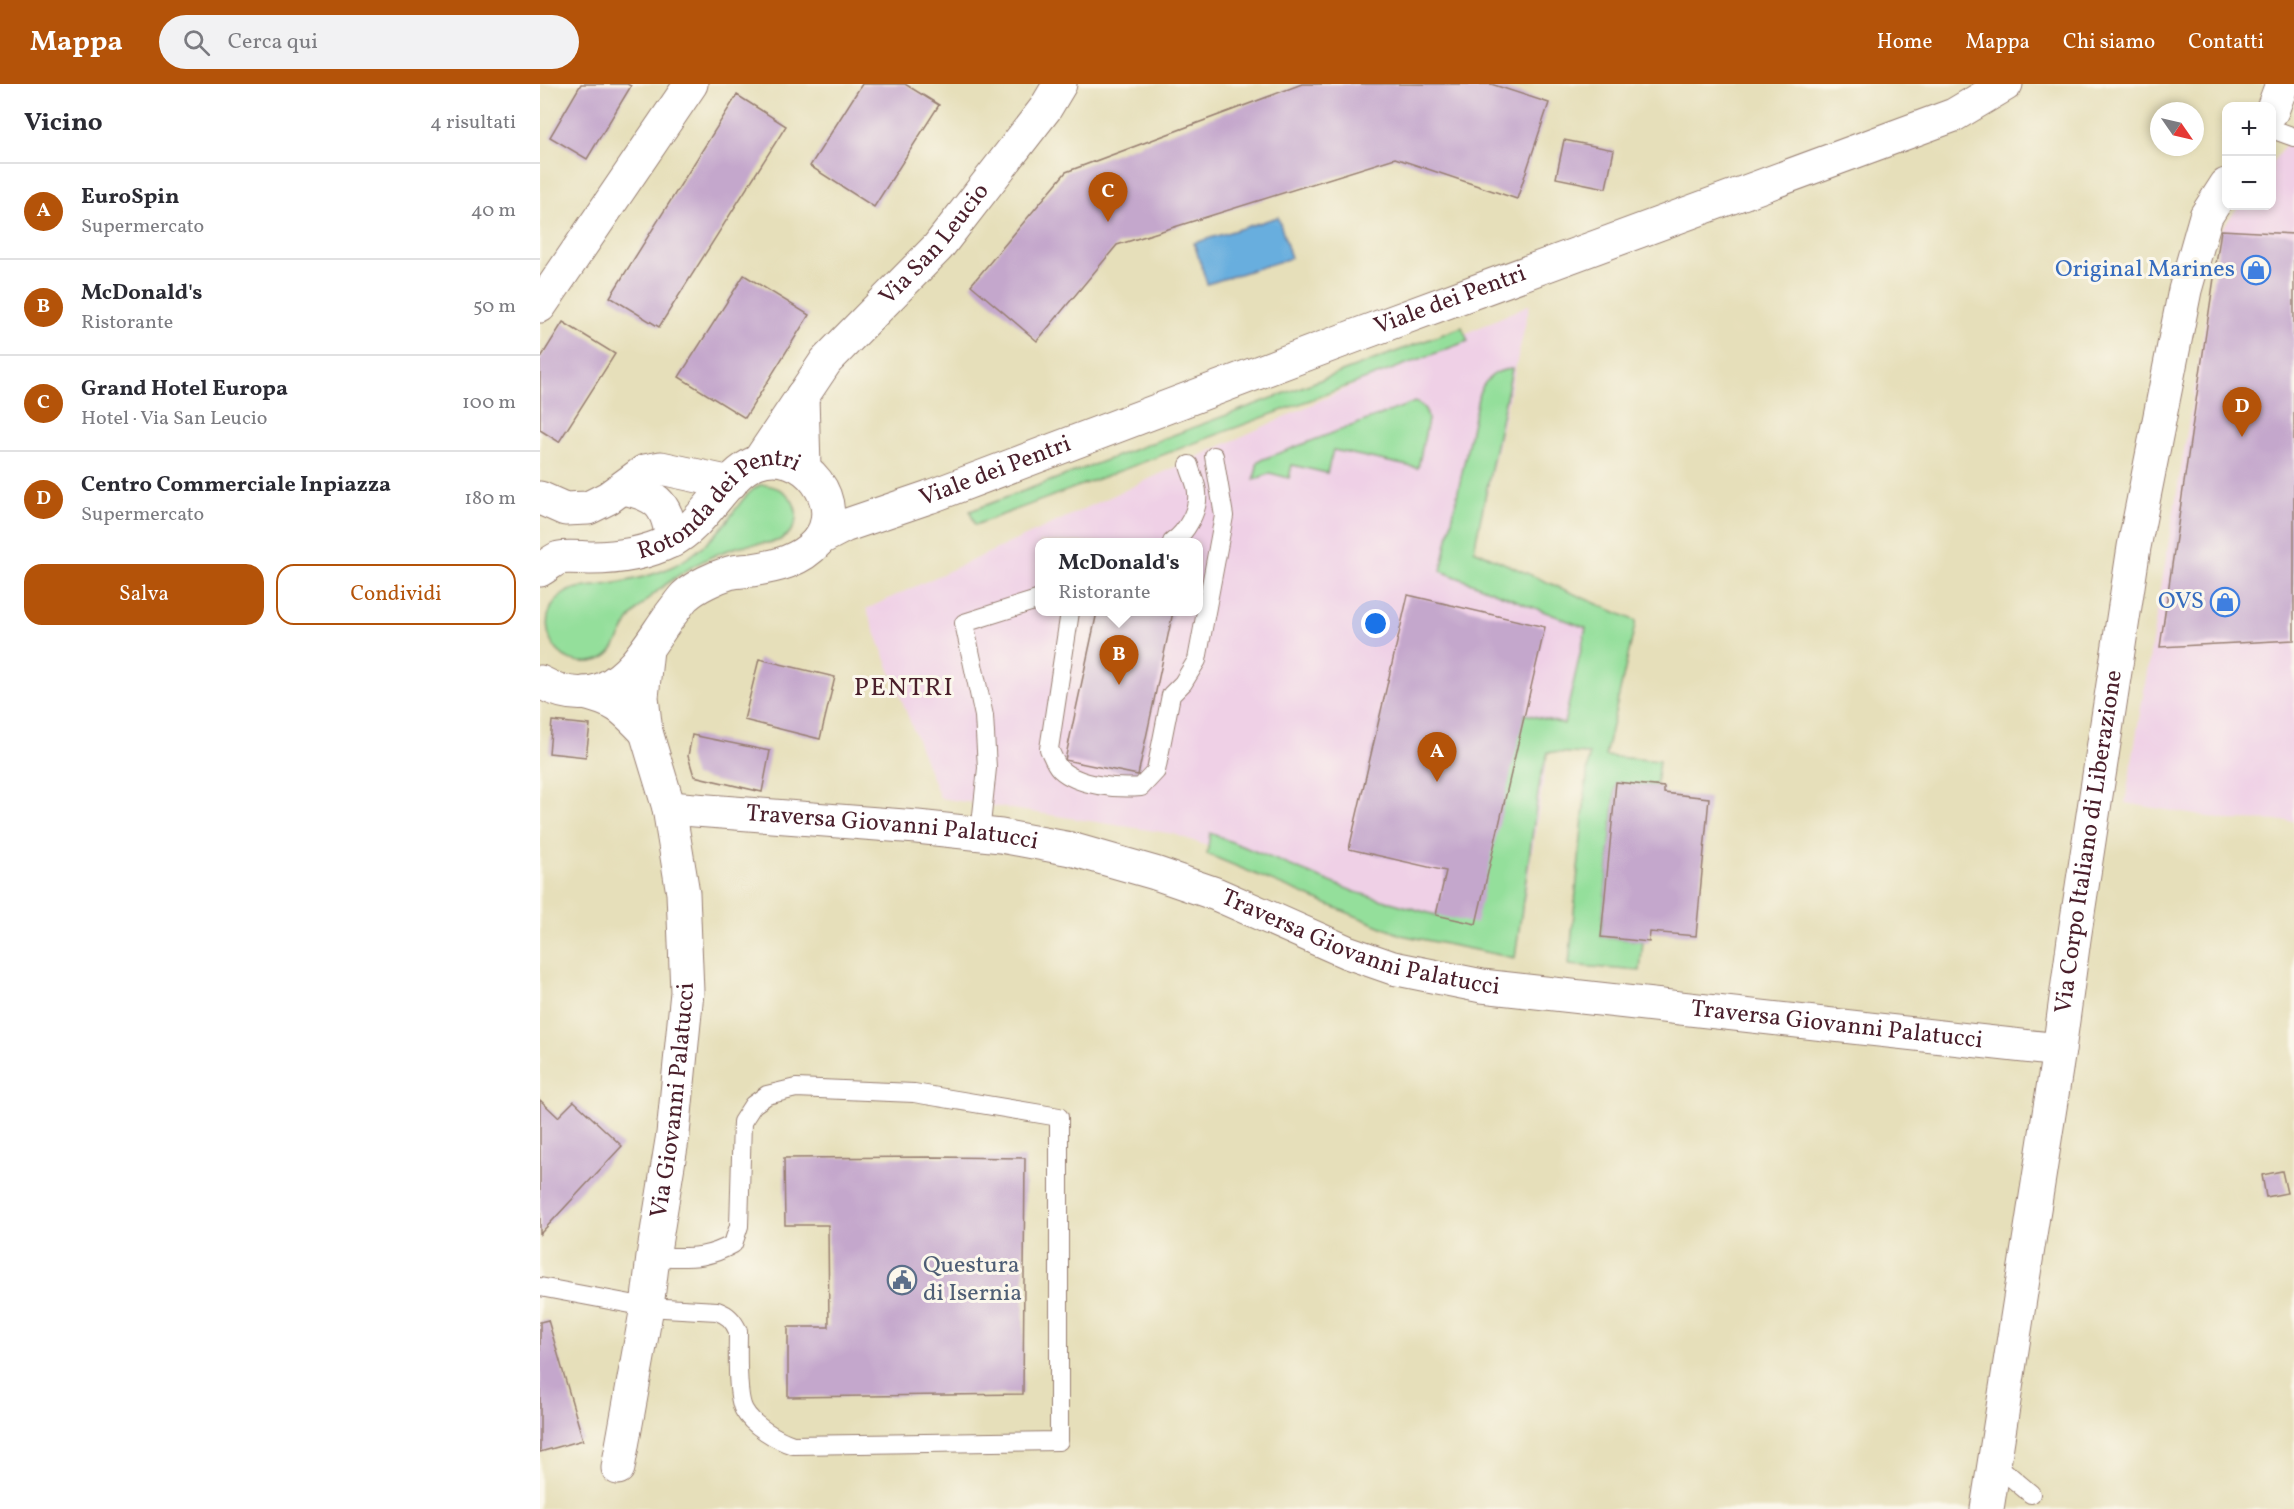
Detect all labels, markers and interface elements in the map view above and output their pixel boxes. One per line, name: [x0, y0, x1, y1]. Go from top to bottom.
search box: [159, 15, 579, 69]
text: Mappa: [30, 23, 123, 62]
icon: search: [180, 26, 213, 59]
text: Cerca qui: [228, 27, 318, 58]
text: Home: [1877, 28, 1932, 57]
text: Mappa: [1965, 28, 2030, 57]
text: Chi siamo: [2063, 28, 2155, 57]
text: Contatti: [2188, 28, 2264, 57]
north arrow: [2150, 102, 2204, 156]
map controls: [2222, 102, 2276, 210]
button: +: [2222, 102, 2276, 156]
text: Vicino: [24, 105, 103, 141]
text: 4 risultati: [430, 109, 516, 137]
button: −: [2222, 156, 2276, 210]
pin: C: [1088, 172, 1128, 222]
street label: Via San Leucio: [872, 176, 998, 314]
text: EuroSpin: [81, 182, 180, 213]
text: A: [36, 197, 51, 225]
text: 40 m: [471, 197, 516, 225]
text: Supermercato: [81, 213, 204, 241]
place label: Original Marines: [2055, 253, 2235, 287]
shop icon: Original Marines: [2240, 254, 2272, 286]
street label: Viale dei Pentri: [1369, 257, 1531, 344]
text: McDonald's: [81, 278, 202, 309]
text: B: [37, 293, 50, 321]
text: 50 m: [473, 293, 516, 321]
text: Ristorante: [81, 309, 173, 337]
text: Grand Hotel Europa: [81, 374, 288, 405]
pin: D: [2222, 388, 2262, 437]
text: C: [37, 389, 50, 417]
text: 100 m: [462, 389, 516, 417]
text: Hotel · Via San Leucio: [81, 405, 268, 433]
street label: Viale dei Pentri: [915, 428, 1076, 516]
street label: Rotonda dei Pentri: [633, 442, 806, 569]
text: Centro Commerciale Inpiazza: [81, 470, 391, 501]
text: D: [36, 485, 51, 513]
text: 180 m: [464, 485, 516, 513]
text: Supermercato: [81, 501, 204, 529]
popup: [1035, 538, 1203, 616]
text: McDonald's: [1058, 548, 1180, 579]
button: Salva: [24, 564, 264, 625]
button: Condividi: [276, 564, 516, 625]
text: Ristorante: [1058, 579, 1151, 607]
place label: OVS: [2158, 585, 2204, 619]
shop icon: OVS: [2209, 586, 2241, 618]
your location: [1361, 609, 1390, 638]
pin: B: [1100, 636, 1138, 685]
street label: Via Corpo Italiano di Liberazione: [2047, 668, 2132, 1016]
district label: PENTRI: [854, 670, 954, 706]
pin: A: [1418, 732, 1456, 782]
street label: Traversa Giovanni Palatucci: [745, 797, 1041, 860]
street label: Traversa Giovanni Palatucci: [1216, 881, 1501, 1005]
street label: Via Giovanni Palatucci: [643, 982, 704, 1221]
street label: Traversa Giovanni Palatucci: [1689, 992, 1984, 1058]
place label: Questura di Isernia: [923, 1249, 1022, 1311]
public building icon: Questura di Isernia: [886, 1264, 918, 1296]

